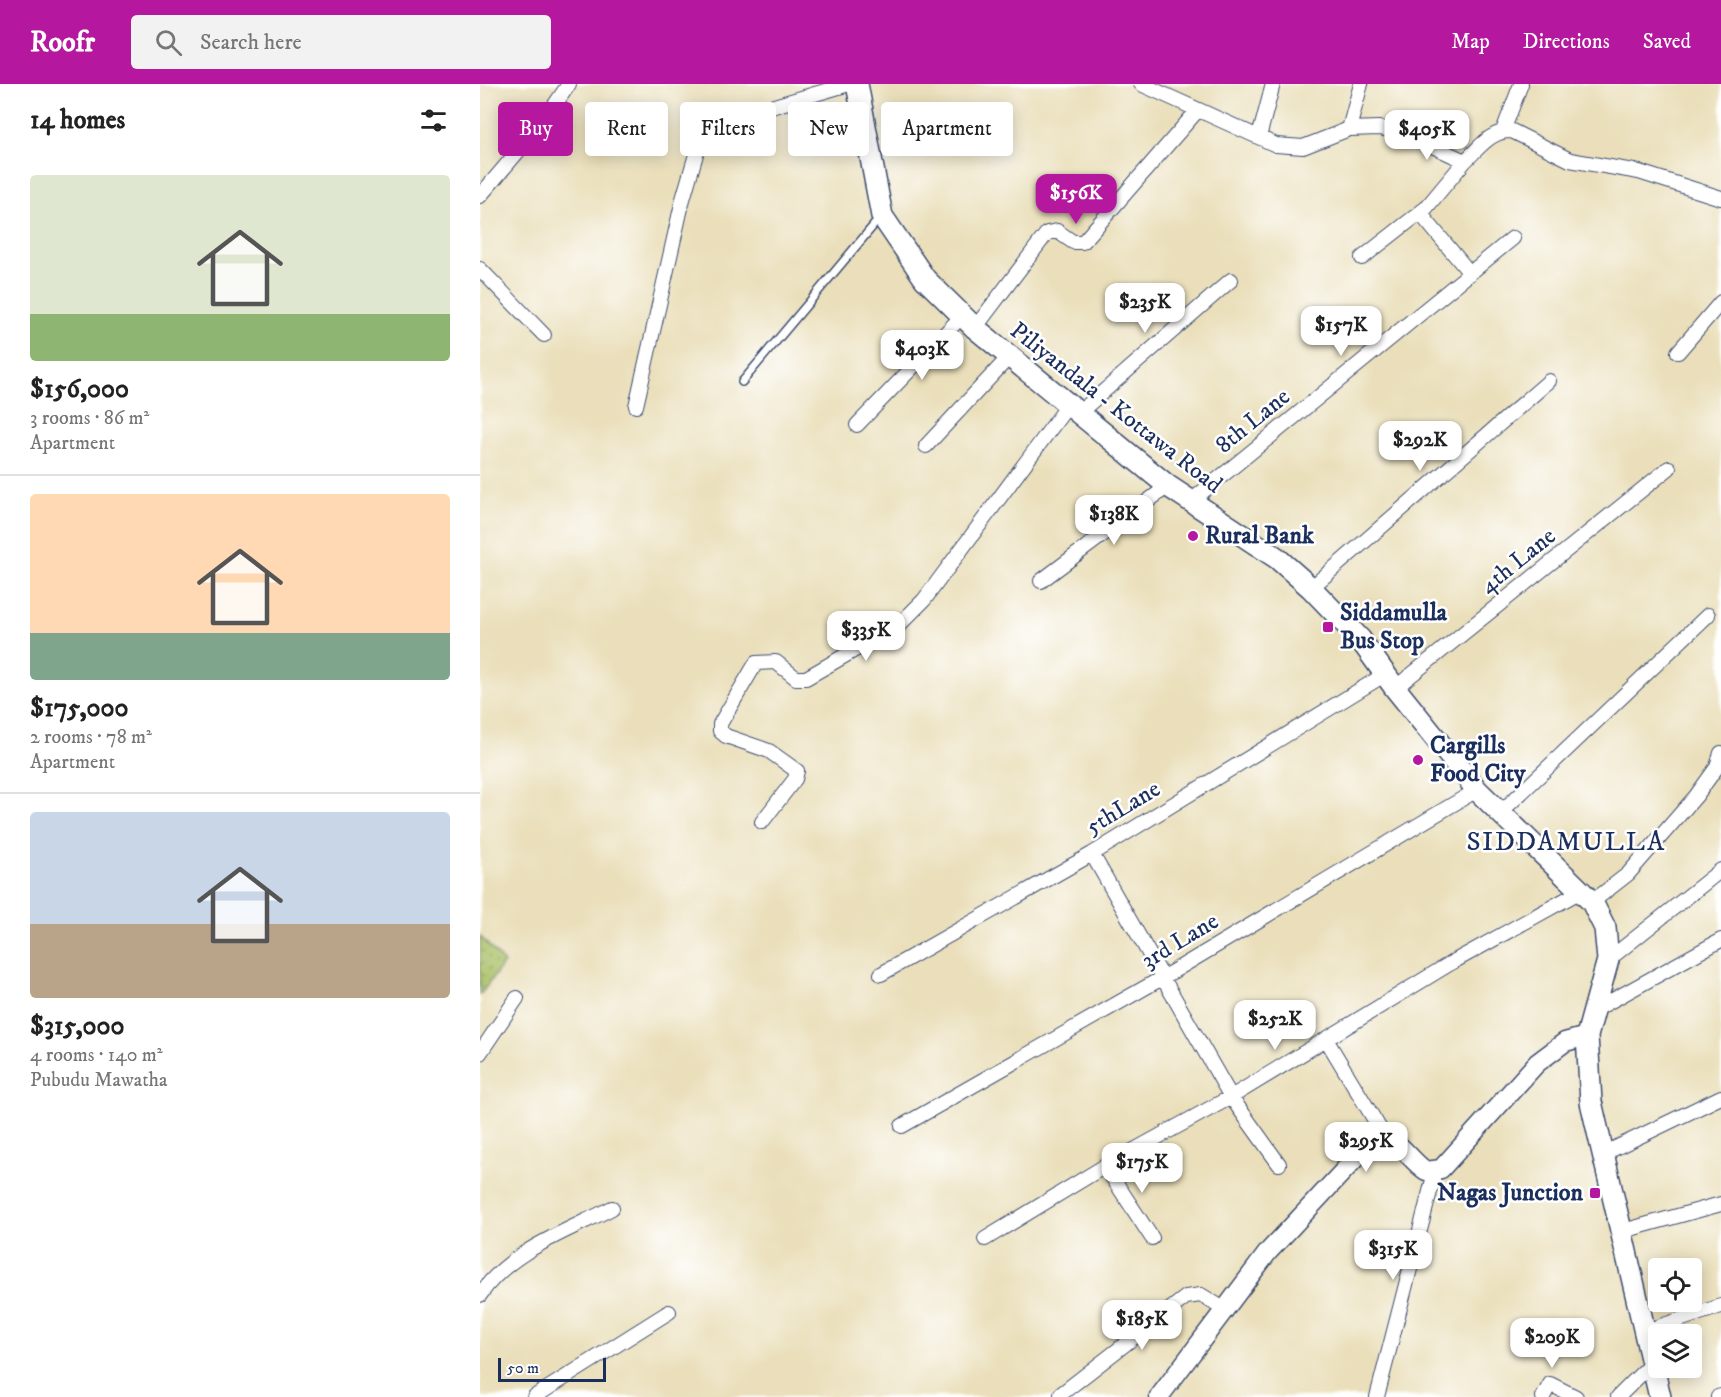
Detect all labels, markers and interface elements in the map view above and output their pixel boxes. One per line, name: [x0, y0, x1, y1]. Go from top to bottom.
search box: [131, 15, 551, 69]
text: Roofr: [30, 25, 95, 60]
icon: search: [152, 26, 185, 59]
text: Search here: [200, 29, 302, 56]
text: Map: [1451, 29, 1490, 55]
text: Directions: [1523, 29, 1610, 55]
text: Saved: [1643, 29, 1691, 55]
chip: Buy: [498, 102, 573, 156]
chip: Rent: [585, 102, 668, 156]
chip: Filters: [680, 102, 776, 156]
chip: New: [788, 102, 869, 156]
chip: Apartment: [881, 102, 1013, 156]
text: 14 homes: [30, 104, 125, 137]
icon: filters: [417, 104, 450, 137]
pin: $405K: [1385, 110, 1469, 161]
text: $405K: [1398, 117, 1456, 142]
pin: $156K: [1034, 174, 1118, 225]
text: $156K: [1050, 181, 1102, 206]
icon: home: [186, 214, 294, 322]
pin: $235K: [1103, 283, 1187, 334]
text: $235K: [1119, 290, 1171, 315]
pin: $157K: [1299, 306, 1383, 357]
text: $157K: [1315, 313, 1367, 338]
street label: Piliyandala - Kottawa Road: [1004, 316, 1228, 500]
pin: $403K: [880, 330, 964, 381]
text: $403K: [895, 337, 949, 362]
text: $156,000: [30, 373, 129, 406]
street label: 8th Lane: [1210, 382, 1296, 460]
text: 3 rooms · 86 m²: [30, 406, 149, 431]
pin: $292K: [1378, 421, 1462, 472]
text: $292K: [1393, 428, 1447, 453]
text: Apartment: [30, 431, 115, 456]
pin: $138K: [1072, 495, 1156, 546]
text: $138K: [1089, 502, 1139, 527]
place label: Rural Bank: [1205, 521, 1315, 551]
street label: 4th Lane: [1474, 521, 1562, 601]
marker: Rural Bank: [1186, 529, 1200, 543]
icon: home: [186, 533, 294, 641]
place label: Siddamulla Bus Stop: [1340, 598, 1448, 656]
pin: $335K: [824, 611, 908, 662]
text: $335K: [841, 618, 891, 643]
marker: Siddamulla Bus Stop: [1321, 620, 1335, 634]
text: $175,000: [30, 692, 128, 725]
text: 2 rooms · 78 m²: [30, 725, 152, 750]
place label: Cargills Food City: [1430, 731, 1526, 789]
text: Apartment: [30, 750, 115, 775]
marker: Cargills Food City: [1411, 753, 1425, 767]
street label: 5thLane: [1080, 774, 1166, 842]
district label: SIDDAMULLA: [1466, 825, 1666, 859]
icon: home: [186, 851, 294, 959]
street label: 3rd Lane: [1136, 906, 1224, 976]
pin: $252K: [1233, 1000, 1317, 1051]
text: $252K: [1248, 1007, 1302, 1032]
text: $315,000: [30, 1010, 124, 1043]
text: 4 rooms · 140 m²: [30, 1043, 163, 1068]
text: Pubudu Mawatha: [30, 1068, 168, 1093]
pin: $295K: [1324, 1122, 1408, 1173]
text: $295K: [1339, 1129, 1393, 1154]
pin: $175K: [1100, 1143, 1184, 1194]
text: $175K: [1116, 1150, 1168, 1175]
place label: Nagas Junction: [1437, 1178, 1583, 1208]
marker: Nagas Junction: [1588, 1186, 1602, 1200]
pin: $315K: [1351, 1230, 1435, 1281]
text: $315K: [1368, 1237, 1418, 1262]
map controls: [1648, 1258, 1702, 1378]
button: locate: [1648, 1258, 1702, 1312]
pin: $185K: [1100, 1300, 1184, 1351]
text: $185K: [1116, 1307, 1168, 1332]
pin: $209K: [1510, 1318, 1594, 1369]
button: layers: [1648, 1324, 1702, 1378]
text: $209K: [1524, 1325, 1580, 1350]
scale bar: [498, 1355, 606, 1382]
text: 50 m: [507, 1358, 539, 1378]

